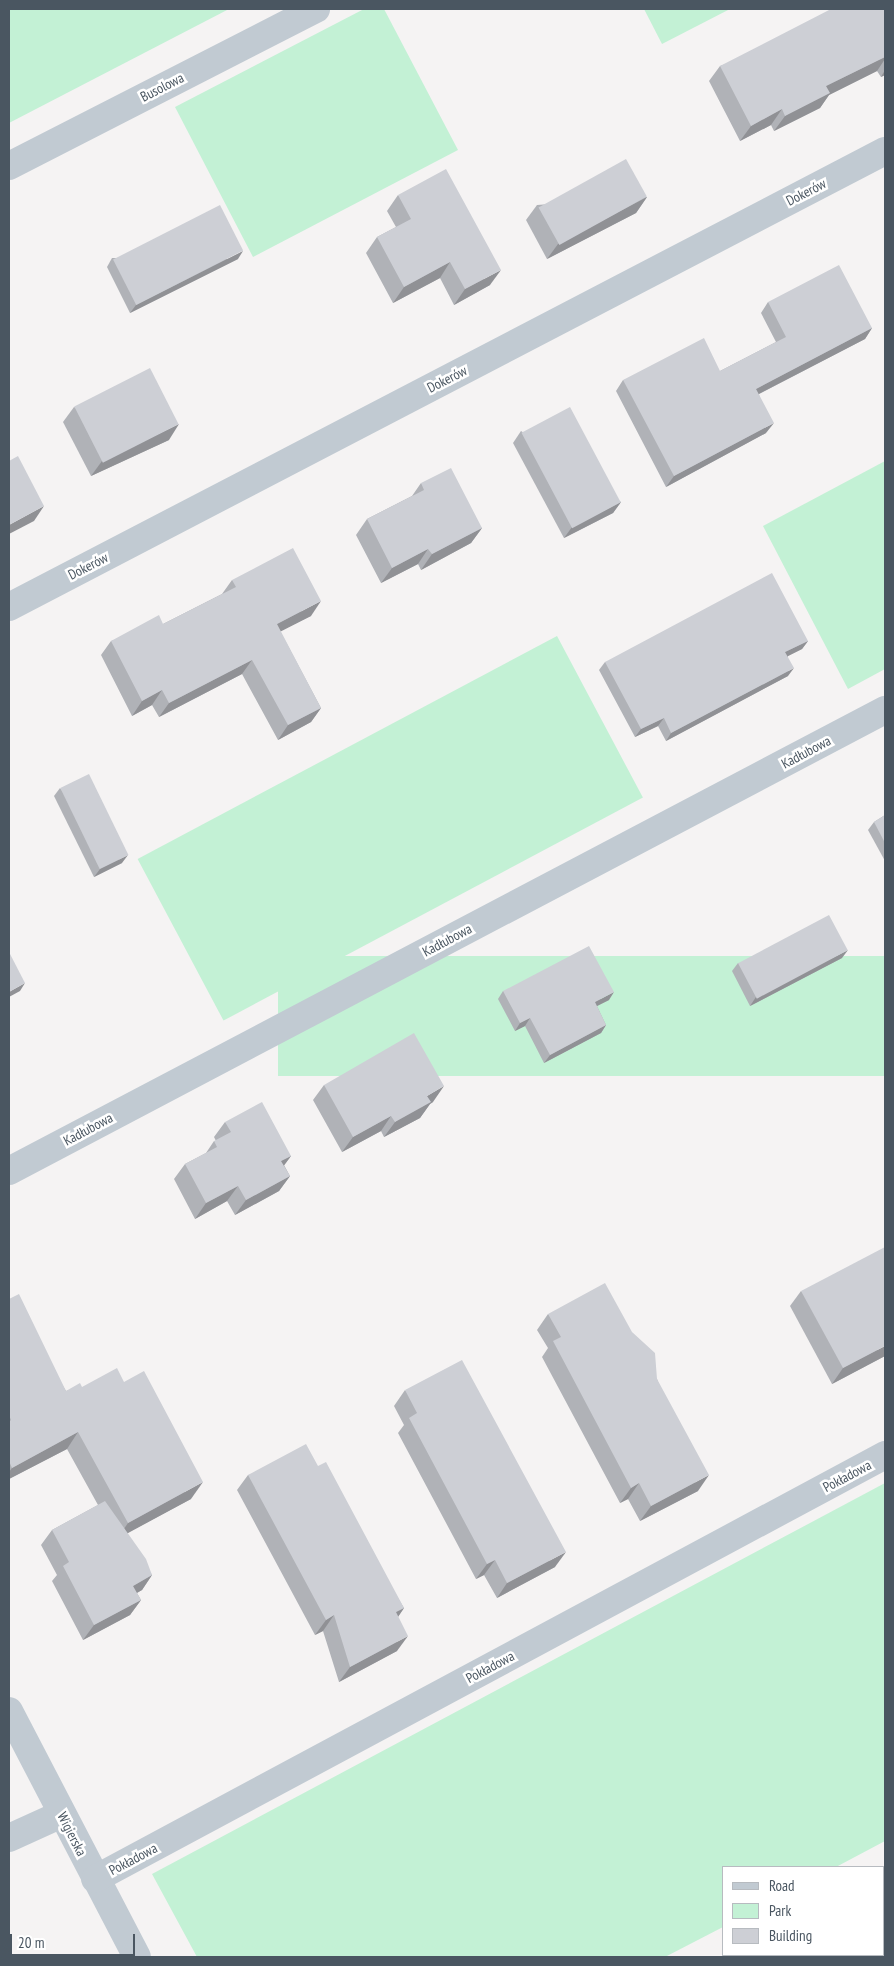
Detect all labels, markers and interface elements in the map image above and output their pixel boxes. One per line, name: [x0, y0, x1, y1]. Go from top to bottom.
street label: Busolowa: [137, 69, 187, 105]
street label: Dokerów: [783, 175, 829, 209]
street label: Dokerów: [424, 362, 470, 396]
street label: Dokerów: [65, 549, 111, 583]
street label: Kadłubowa: [778, 732, 834, 772]
street label: Kadłubowa: [419, 920, 475, 960]
street label: Kadłubowa: [60, 1109, 116, 1149]
street label: Pokładowa: [820, 1456, 874, 1496]
street label: Pokładowa: [463, 1647, 517, 1687]
street label: Wigierska: [54, 1809, 90, 1859]
street label: Pokładowa: [106, 1839, 160, 1879]
legend: [722, 1866, 884, 1956]
text: Road: [769, 1876, 795, 1895]
text: Park: [769, 1901, 791, 1920]
scale bar: [12, 1924, 138, 1956]
text: Building: [769, 1926, 812, 1945]
text: 20 m: [18, 1933, 44, 1952]

